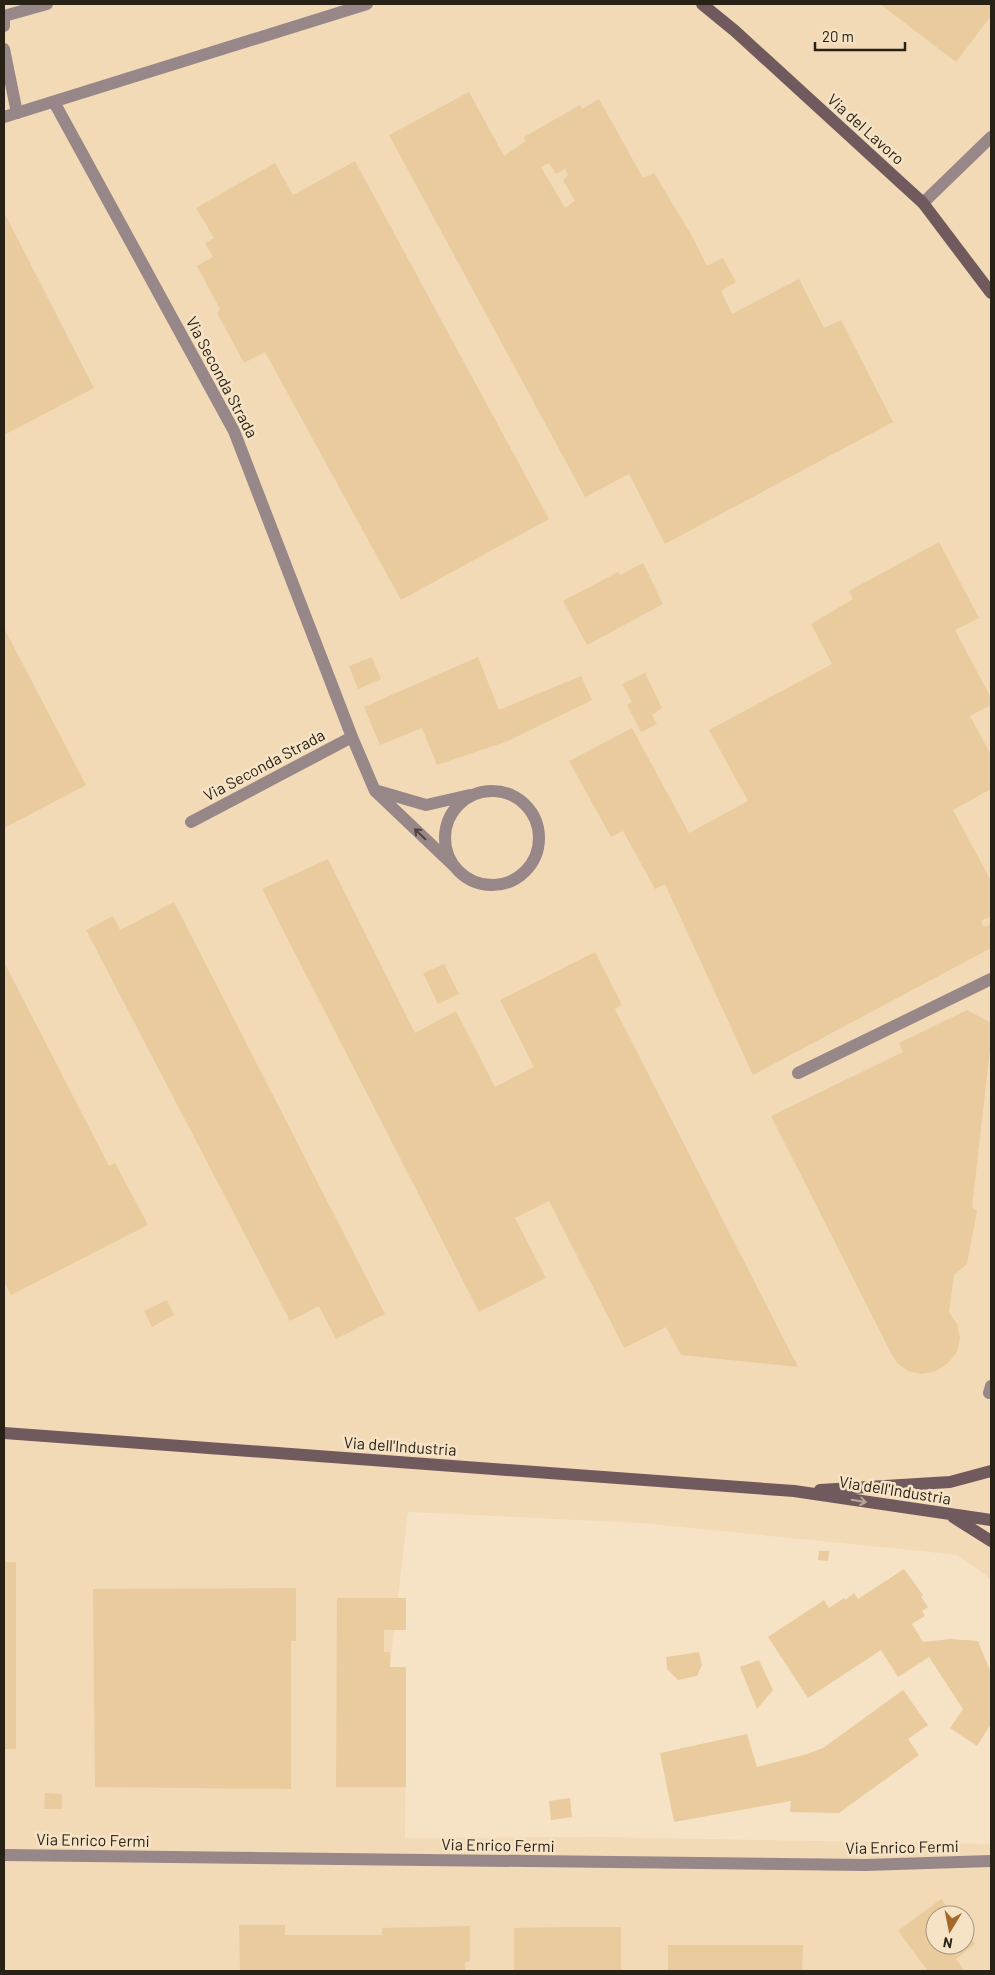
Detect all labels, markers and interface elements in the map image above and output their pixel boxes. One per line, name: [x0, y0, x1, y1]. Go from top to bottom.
scale bar: [815, 20, 905, 52]
text: 20 m: [822, 27, 854, 45]
street label: Via del Lavoro: [824, 89, 909, 168]
street label: Via Seconda Strada: [182, 313, 262, 441]
street label: Via Seconda Strada: [200, 725, 328, 805]
one-way arrow: [414, 828, 427, 840]
street label: Via dell'Industria: [343, 1432, 457, 1459]
street label: Via dell'Industria: [838, 1471, 952, 1508]
one-way arrow: [851, 1496, 867, 1506]
street label: Via Enrico Fermi: [36, 1829, 150, 1850]
street label: Via Enrico Fermi: [441, 1834, 555, 1855]
street label: Via Enrico Fermi: [845, 1836, 959, 1857]
north arrow: [925, 1905, 975, 1955]
text: N: [942, 1934, 954, 1952]

